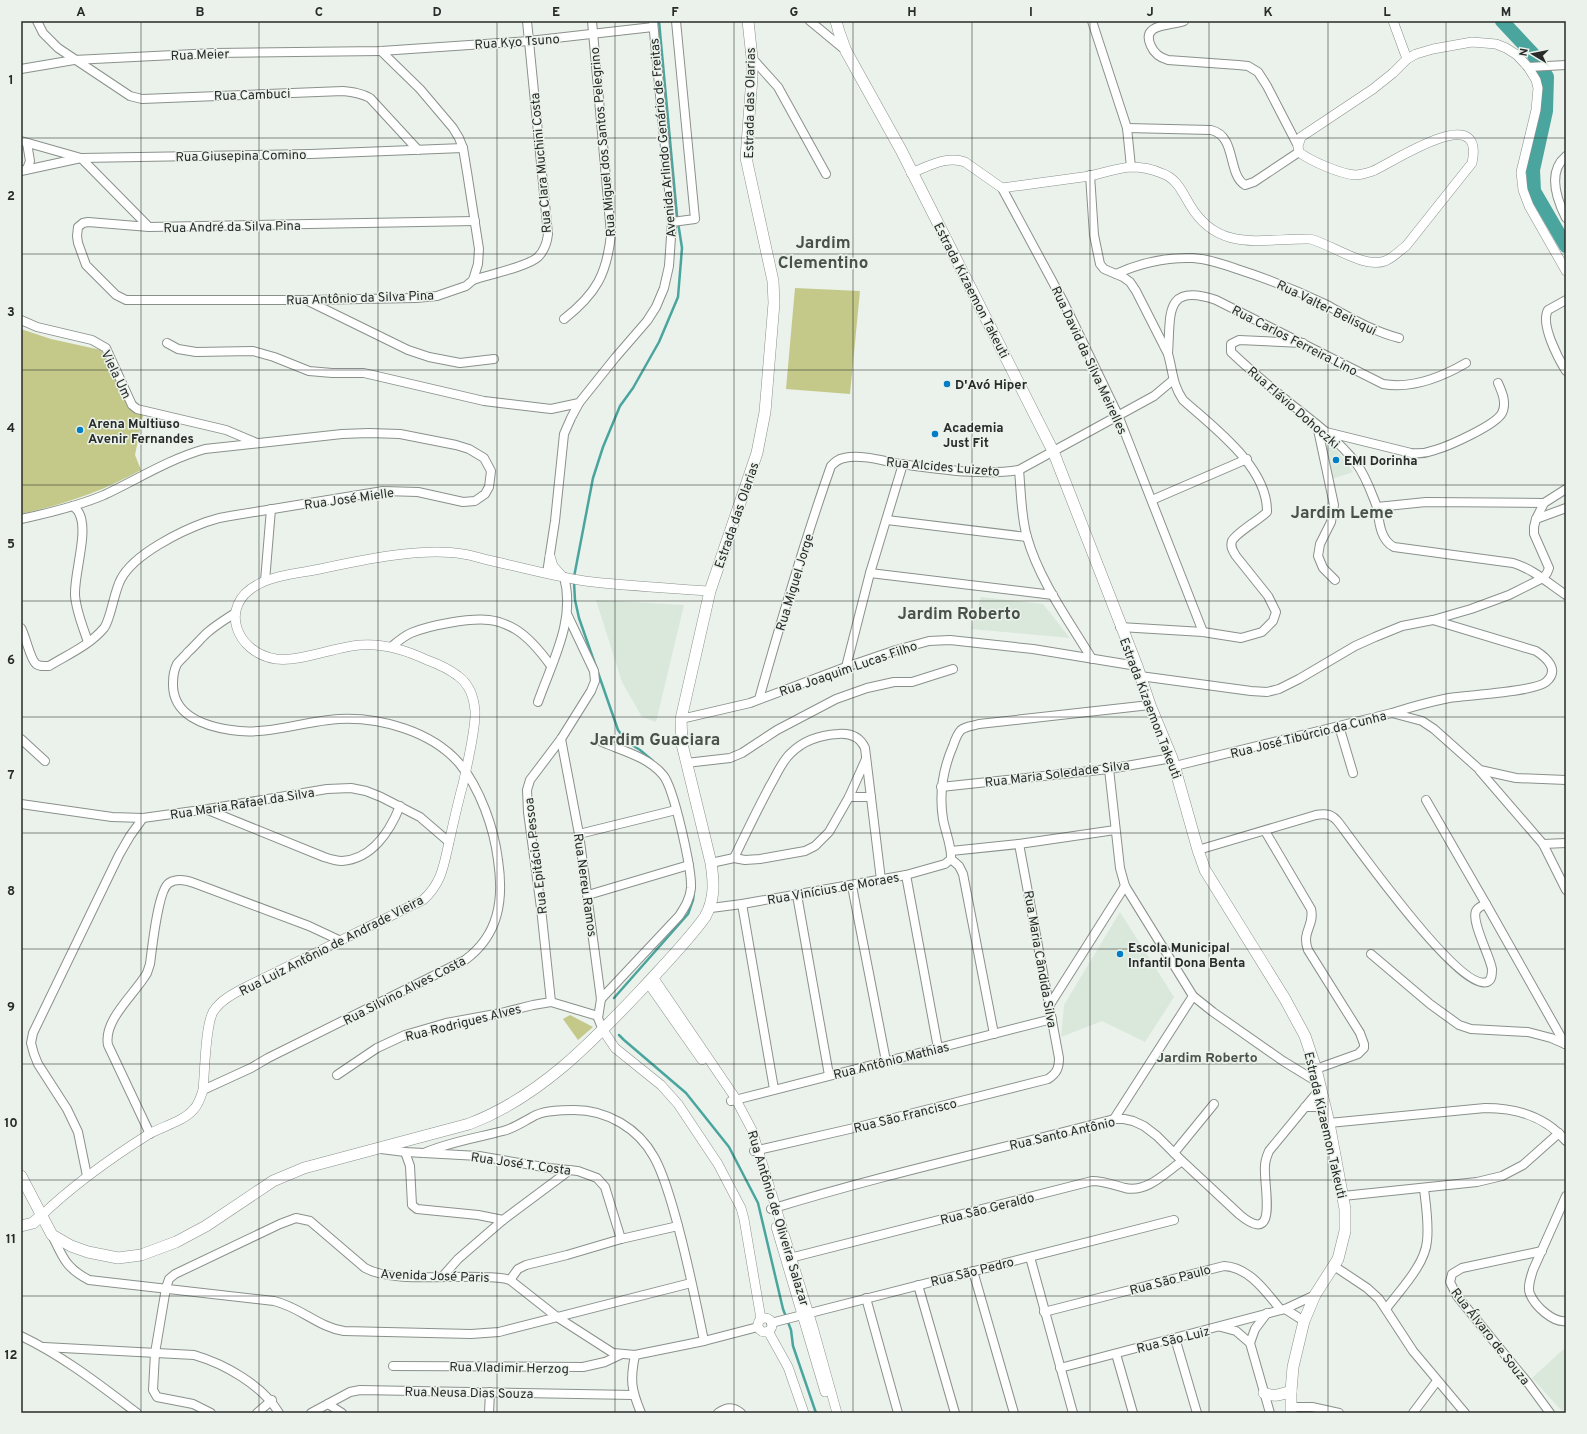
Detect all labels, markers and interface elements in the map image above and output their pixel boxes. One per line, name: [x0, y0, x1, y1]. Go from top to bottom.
text: A: [76, 5, 86, 21]
text: B: [196, 5, 205, 21]
text: C: [315, 5, 323, 21]
text: D: [432, 5, 442, 21]
text: E: [552, 5, 560, 21]
text: F: [671, 5, 679, 21]
text: G: [790, 5, 799, 21]
text: H: [907, 5, 917, 21]
text: I: [1029, 5, 1033, 21]
text: J: [1146, 5, 1154, 21]
text: K: [1263, 5, 1273, 21]
text: L: [1383, 5, 1391, 21]
text: M: [1501, 5, 1511, 21]
street label: Rua Kyo Tsuno: [474, 32, 560, 54]
north arrow: [1513, 34, 1553, 74]
street label: Avenida Arlindo Genário de Freitas: [647, 37, 681, 238]
street label: Rua Miguel dos Santos Pelegrino: [588, 46, 620, 237]
street label: Rua Meier: [170, 47, 230, 65]
street label: Estrada das Olarias: [742, 47, 760, 159]
text: N: [1517, 47, 1532, 58]
text: 1: [8, 73, 14, 89]
street label: Rua Cambuci: [214, 87, 291, 105]
street label: Rua Clara Muchini Costa: [528, 92, 556, 234]
street label: Rua Giusepina Comino: [175, 148, 307, 166]
text: 2: [7, 189, 15, 205]
street label: Rua André da Silva Pina: [163, 219, 301, 237]
street label: Estrada Kizaemon Takeuti: [929, 220, 1011, 361]
district label: Jardim Clementino: [778, 233, 868, 275]
street label: Rua Valter Belisqui: [1273, 278, 1379, 340]
street label: Rua David da Silva Meirelles: [1047, 284, 1130, 438]
street label: Rua Antônio da Silva Pina: [286, 288, 434, 310]
street label: Rua Carlos Ferreira Lino: [1228, 303, 1360, 381]
text: 3: [7, 305, 15, 321]
street label: Viela Um: [97, 348, 134, 402]
street label: Rua Flávio Dohoczki: [1243, 364, 1342, 453]
place label: D'Avó Hiper: [955, 378, 1028, 394]
marker: D'Avó Hiper: [942, 379, 952, 389]
place label: Arena Multiuso Avenir Fernandes: [88, 417, 194, 448]
text: 4: [7, 421, 15, 437]
place label: Academia Just Fit: [943, 421, 1004, 452]
marker: Arena Multiuso Avenir Fernandes: [75, 425, 85, 435]
marker: Academia Just Fit: [930, 429, 940, 439]
place label: EMI Dorinha: [1344, 454, 1418, 470]
street label: Rua Alcides Luizeto: [885, 455, 1000, 481]
marker: EMI Dorinha: [1331, 455, 1341, 465]
street label: Estrada das Olarias: [712, 460, 764, 571]
street label: Rua José Mielle: [303, 486, 395, 514]
district label: Jardim Leme: [1290, 503, 1394, 525]
street label: Rua Miguel Jorge: [774, 532, 818, 633]
text: 5: [7, 537, 15, 553]
district label: Jardim Roberto: [897, 604, 1021, 626]
street label: Estrada Kizaemon Takeuti: [1115, 636, 1184, 782]
street label: Rua Joaquim Lucas Filho: [777, 639, 920, 701]
text: 6: [7, 653, 15, 669]
street label: Rua José Tibúrcio da Cunha: [1229, 709, 1388, 763]
district label: Jardim Guaciara: [590, 730, 720, 752]
street label: Rua Maria Soledade Silva: [984, 758, 1131, 792]
text: 7: [8, 768, 15, 784]
street label: Rua Maria Rafael da Silva: [169, 786, 316, 824]
street label: Rua Epitácio Pessoa: [522, 797, 552, 915]
street label: Rua Nereu Ramos: [569, 833, 599, 938]
street label: Rua Vinícius de Moraes: [766, 870, 901, 909]
text: 8: [7, 884, 15, 900]
street label: Rua Maria Cândida Silva: [1019, 889, 1059, 1029]
street label: Rua Luiz Antônio de Andrade Vieira: [237, 893, 427, 1000]
place label: Escola Municipal Infantil Dona Benta: [1128, 941, 1245, 972]
marker: Escola Municipal Infantil Dona Benta: [1115, 949, 1125, 959]
street label: Rua Silvino Alves Costa: [341, 954, 469, 1030]
text: 9: [7, 1000, 15, 1016]
street label: Rua Rodrigues Alves: [404, 1002, 523, 1046]
street label: Rua Antônio Mathias: [832, 1040, 951, 1084]
district label: Jardim Roberto: [1156, 1050, 1258, 1067]
street label: Estrada Kizaemon Takeuti: [1299, 1050, 1349, 1200]
street label: Rua São Francisco: [852, 1096, 959, 1138]
street label: Rua Santo Antônio: [1008, 1115, 1117, 1155]
text: 10: [4, 1116, 18, 1132]
street label: Rua Antônio de Oliveira Salazar: [743, 1129, 811, 1308]
street label: Rua José T. Costa: [470, 1150, 572, 1180]
street label: Rua São Geraldo: [939, 1191, 1036, 1229]
text: 11: [6, 1232, 16, 1248]
street label: Rua São Pedro: [929, 1255, 1016, 1291]
street label: Rua São Paulo: [1128, 1262, 1213, 1299]
street label: Avenida José Paris: [380, 1267, 490, 1287]
street label: Rua Álvaro de Souza: [1447, 1284, 1534, 1389]
street label: Rua São Luiz: [1135, 1324, 1212, 1358]
text: 12: [4, 1348, 18, 1364]
street label: Rua Vladimir Herzog: [449, 1360, 569, 1378]
street label: Rua Neusa Dias Souza: [404, 1385, 534, 1403]

